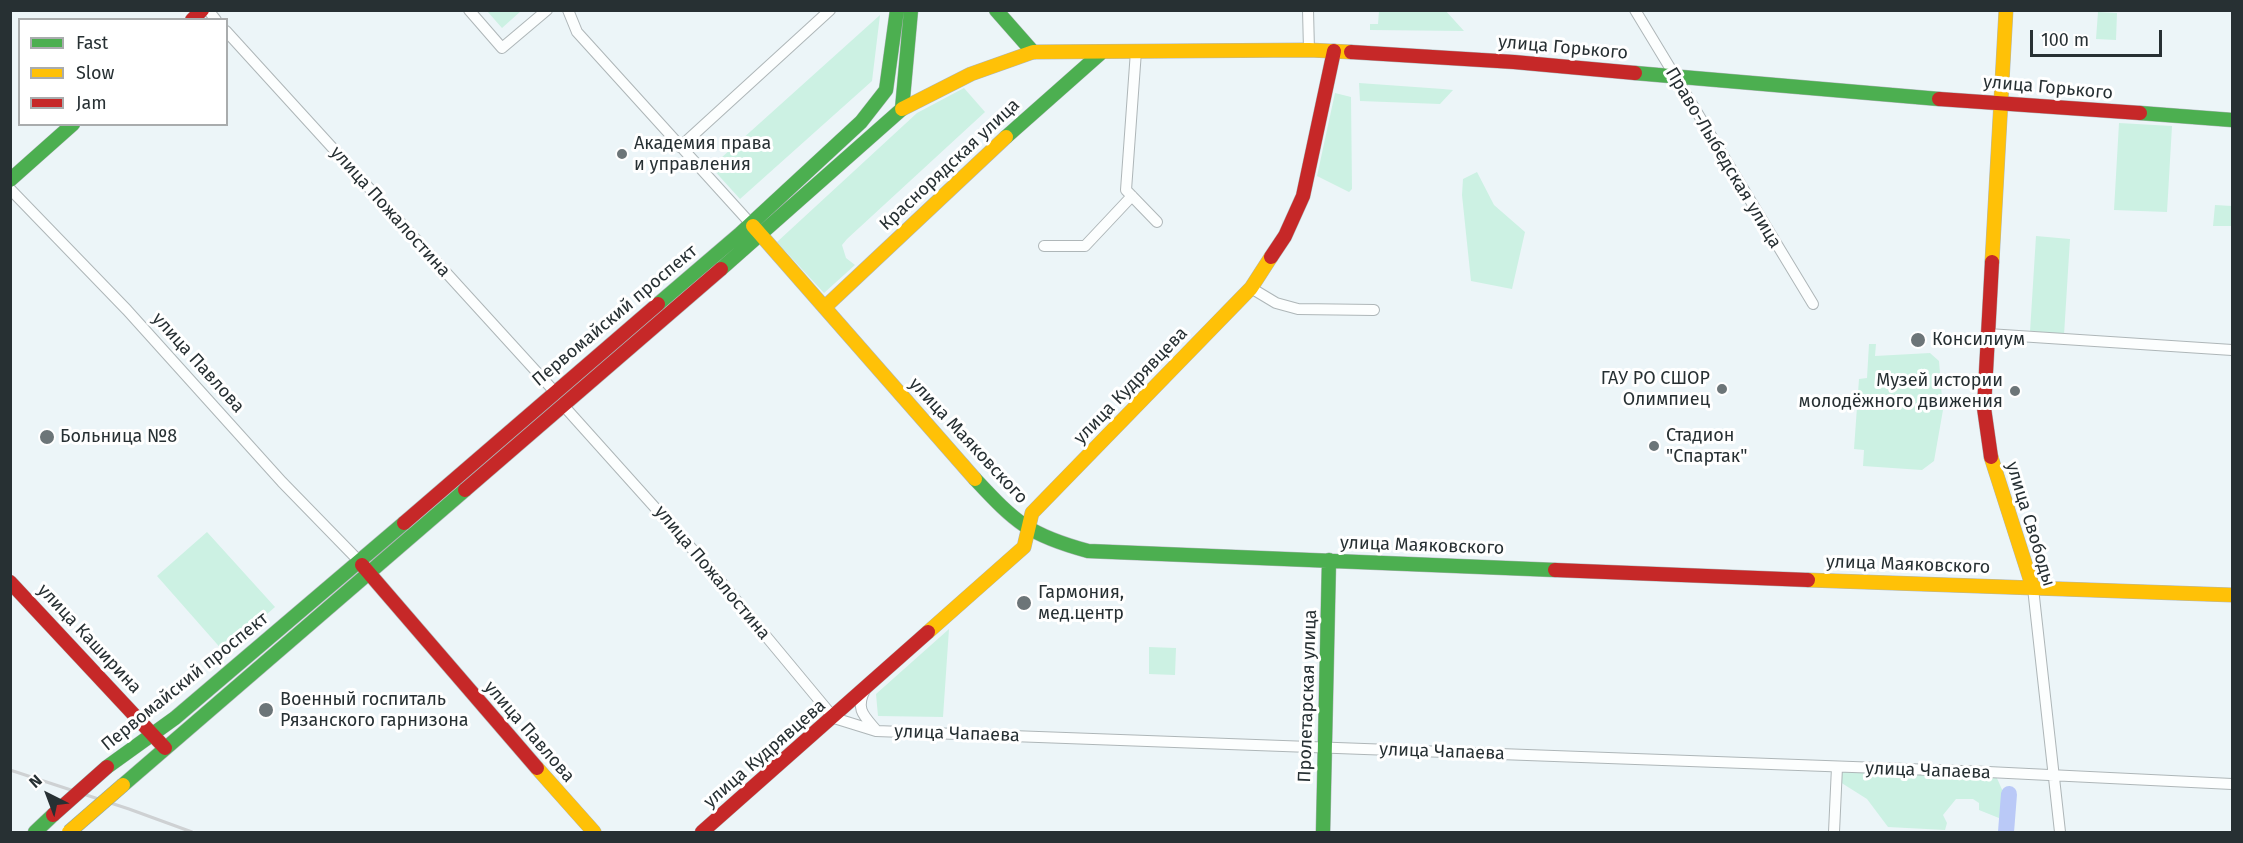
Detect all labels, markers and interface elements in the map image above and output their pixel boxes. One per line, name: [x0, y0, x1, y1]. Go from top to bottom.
legend: [18, 18, 228, 126]
scale bar: [2033, 18, 2165, 56]
text: 100 m: [2041, 29, 2089, 51]
text: Fast: [76, 32, 108, 54]
street label: улица Горького: [1497, 32, 1629, 64]
text: Slow: [76, 62, 114, 84]
street label: Право-Лыбедская улица: [1660, 64, 1786, 252]
street label: улица Горького: [1982, 72, 2114, 104]
text: Jam: [76, 92, 107, 114]
street label: Краснорядская улица: [876, 95, 1024, 235]
place label: Академия права и управления: [634, 133, 771, 176]
street label: улица Пожалостина: [326, 142, 454, 282]
marker: Академия права и управления: [615, 147, 629, 161]
street label: Первомайский проспект: [528, 241, 702, 391]
street label: улица Павлова: [147, 308, 249, 418]
street label: улица Кудрявцева: [1070, 323, 1192, 449]
place label: Консилиум: [1932, 329, 2025, 351]
marker: Консилиум: [1909, 331, 1927, 349]
place label: ГАУ РО СШОР Олимпиец: [1601, 368, 1710, 410]
place label: Музей истории молодёжного движения: [1799, 370, 2003, 412]
street label: улица Маяковского: [904, 373, 1032, 509]
marker: ГАУ РО СШОР Олимпиец: [1715, 382, 1729, 396]
marker: Музей истории молодёжного движения: [2008, 384, 2022, 398]
place label: Стадион "Спартак": [1666, 425, 1747, 468]
place label: Больница №8: [60, 426, 177, 448]
marker: Больница №8: [38, 428, 56, 446]
marker: Стадион "Спартак": [1647, 439, 1661, 453]
street label: улица Свободы: [2001, 459, 2059, 589]
street label: улица Пожалостина: [649, 501, 775, 645]
street label: улица Маяковского: [1339, 532, 1505, 560]
street label: улица Маяковского: [1825, 551, 1991, 579]
street label: улица Каширина: [33, 580, 145, 698]
place label: Гармония, мед.центр: [1038, 582, 1124, 624]
marker: Гармония, мед.центр: [1015, 594, 1033, 612]
street label: Первомайский проспект: [97, 608, 273, 756]
street label: Пролетарская улица: [1294, 609, 1322, 783]
street label: улица Павлова: [479, 677, 579, 787]
place label: Военный госпиталь Рязанского гарнизона: [280, 689, 469, 732]
street label: улица Кудрявцева: [700, 695, 830, 813]
marker: Военный госпиталь Рязанского гарнизона: [257, 701, 275, 719]
street label: улица Чапаева: [894, 721, 1020, 747]
street label: улица Чапаева: [1379, 739, 1505, 765]
street label: улица Чапаева: [1865, 758, 1991, 784]
north arrow: [18, 765, 78, 825]
text: N: [25, 771, 46, 792]

